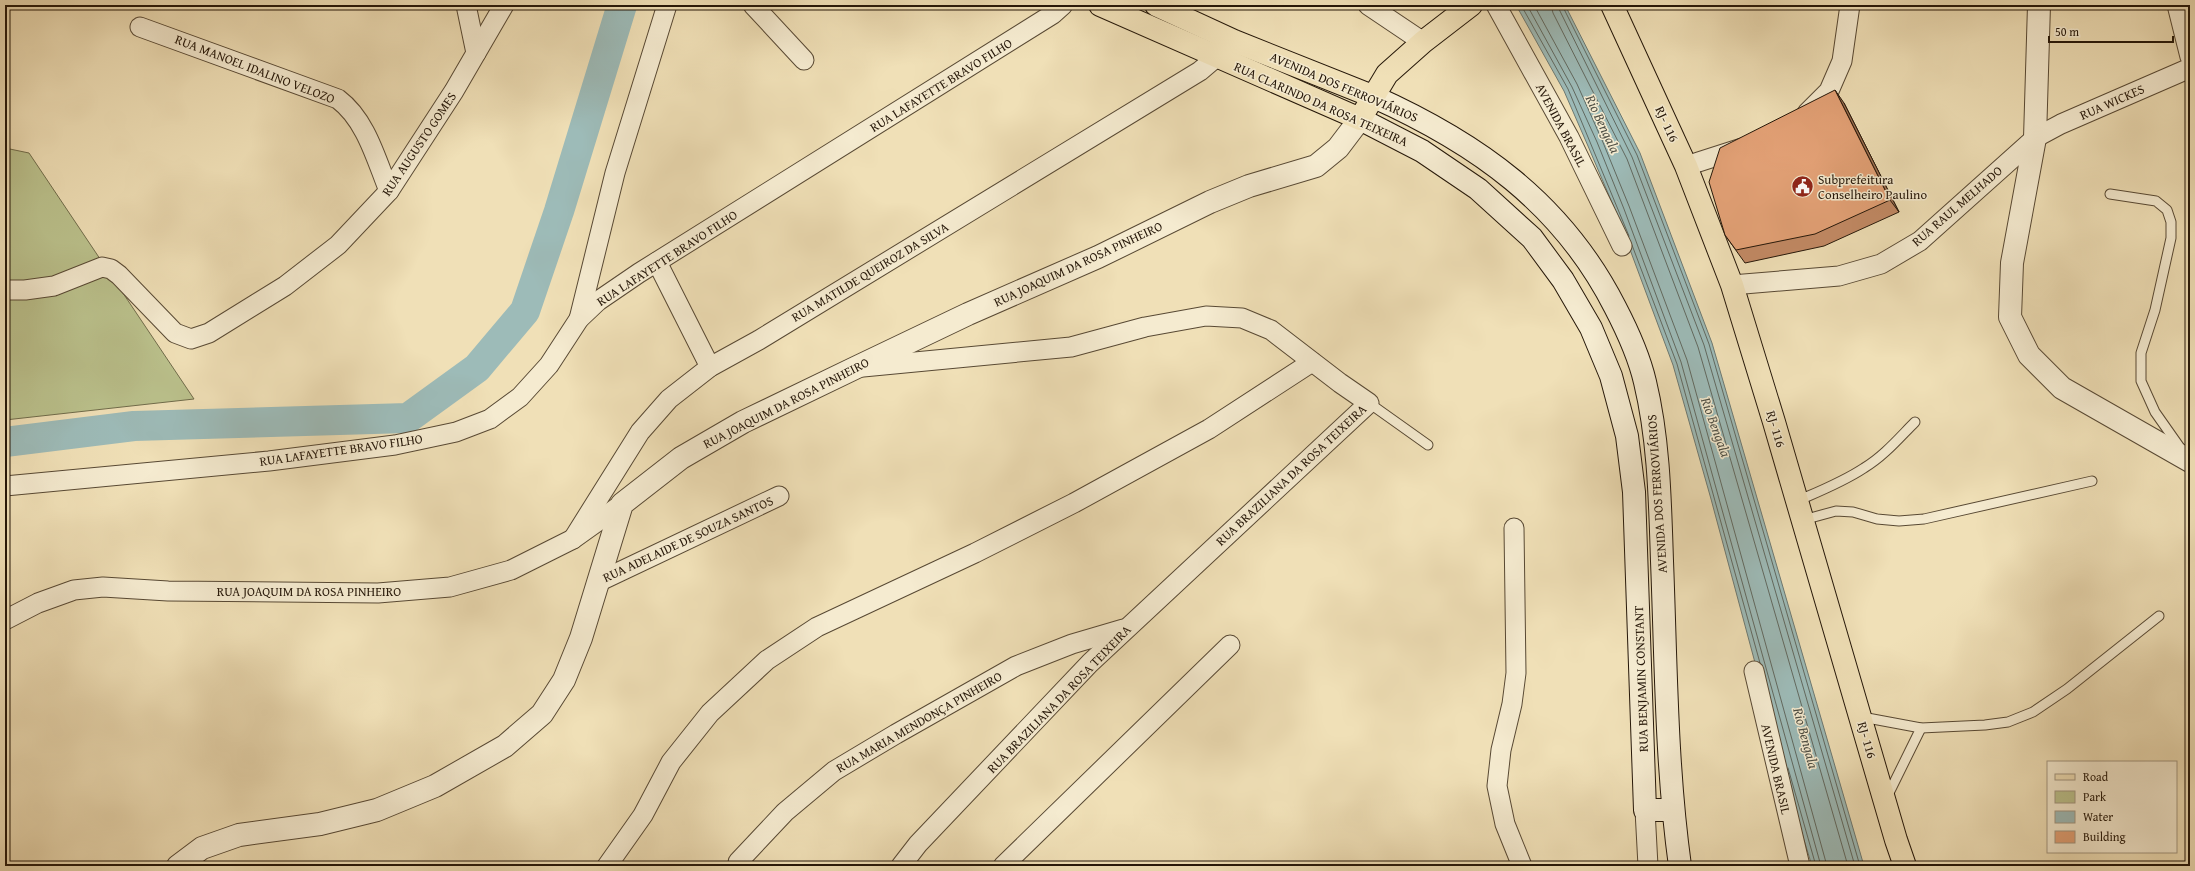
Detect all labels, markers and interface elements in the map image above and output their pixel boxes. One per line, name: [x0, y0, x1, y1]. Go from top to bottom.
scale bar: [2049, 18, 2173, 44]
text: 50 m: [2055, 23, 2079, 40]
street label: RUA MANOEL IDALINO VELOZO: [172, 30, 338, 108]
street label: RUA LAFAYETTE BRAVO FILHO: [866, 33, 1016, 137]
street label: AVENIDA DOS FERROVIÁRIOS: [1267, 47, 1421, 127]
street label: RUA CLARINDO DA ROSA TEIXEIRA: [1231, 57, 1411, 151]
street label: RUA WICKES: [2077, 79, 2147, 125]
street label: AVENIDA BRASIL: [1531, 80, 1591, 171]
street label: RUA AUGUSTO GOMES: [377, 88, 461, 200]
water label: Rio Bengala: [1580, 91, 1625, 157]
street label: RJ- 116: [1650, 103, 1684, 145]
street label: RUA RAUL MELHADO: [1908, 161, 2007, 251]
place label: Subprefeitura Conselheiro Paulino: [1818, 170, 1927, 204]
public building icon: Subprefeitura Conselheiro Paulino: [1790, 173, 1816, 199]
street label: RUA LAFAYETTE BRAVO FILHO: [593, 205, 741, 311]
street label: RUA JOAQUIM DA ROSA PINHEIRO: [990, 216, 1166, 312]
street label: RUA MATILDE QUEIROZ DA SILVA: [788, 217, 952, 327]
street label: RUA JOAQUIM DA ROSA PINHEIRO: [700, 353, 872, 453]
water label: Rio Bengala: [1696, 393, 1736, 460]
street label: RUA BRAZILIANA DA ROSA TEIXEIRA: [1211, 400, 1371, 550]
street label: RJ- 116: [1761, 408, 1791, 450]
street label: AVENIDA DOS FERROVIÁRIOS: [1642, 414, 1672, 574]
street label: RUA LAFAYETTE BRAVO FILHO: [258, 429, 424, 471]
street label: RUA ADELAIDE DE SOUZA SANTOS: [600, 491, 776, 587]
street label: RUA JOAQUIM DA ROSA PINHEIRO: [217, 582, 401, 601]
street label: RUA BENJAMIN CONSTANT: [1629, 605, 1653, 753]
street label: RUA BRAZILIANA DA ROSA TEIXEIRA: [983, 620, 1135, 777]
street label: RUA MARIA MENDONÇA PINHEIRO: [832, 667, 1006, 777]
water label: Rio Bengala: [1788, 704, 1824, 771]
street label: RJ- 116: [1853, 719, 1881, 761]
street label: AVENIDA BRASIL: [1756, 722, 1796, 817]
legend: [2047, 761, 2177, 853]
text: Road: [2083, 768, 2109, 785]
text: Park: [2083, 788, 2107, 805]
text: Water: [2083, 808, 2113, 825]
text: Building: [2083, 828, 2126, 845]

